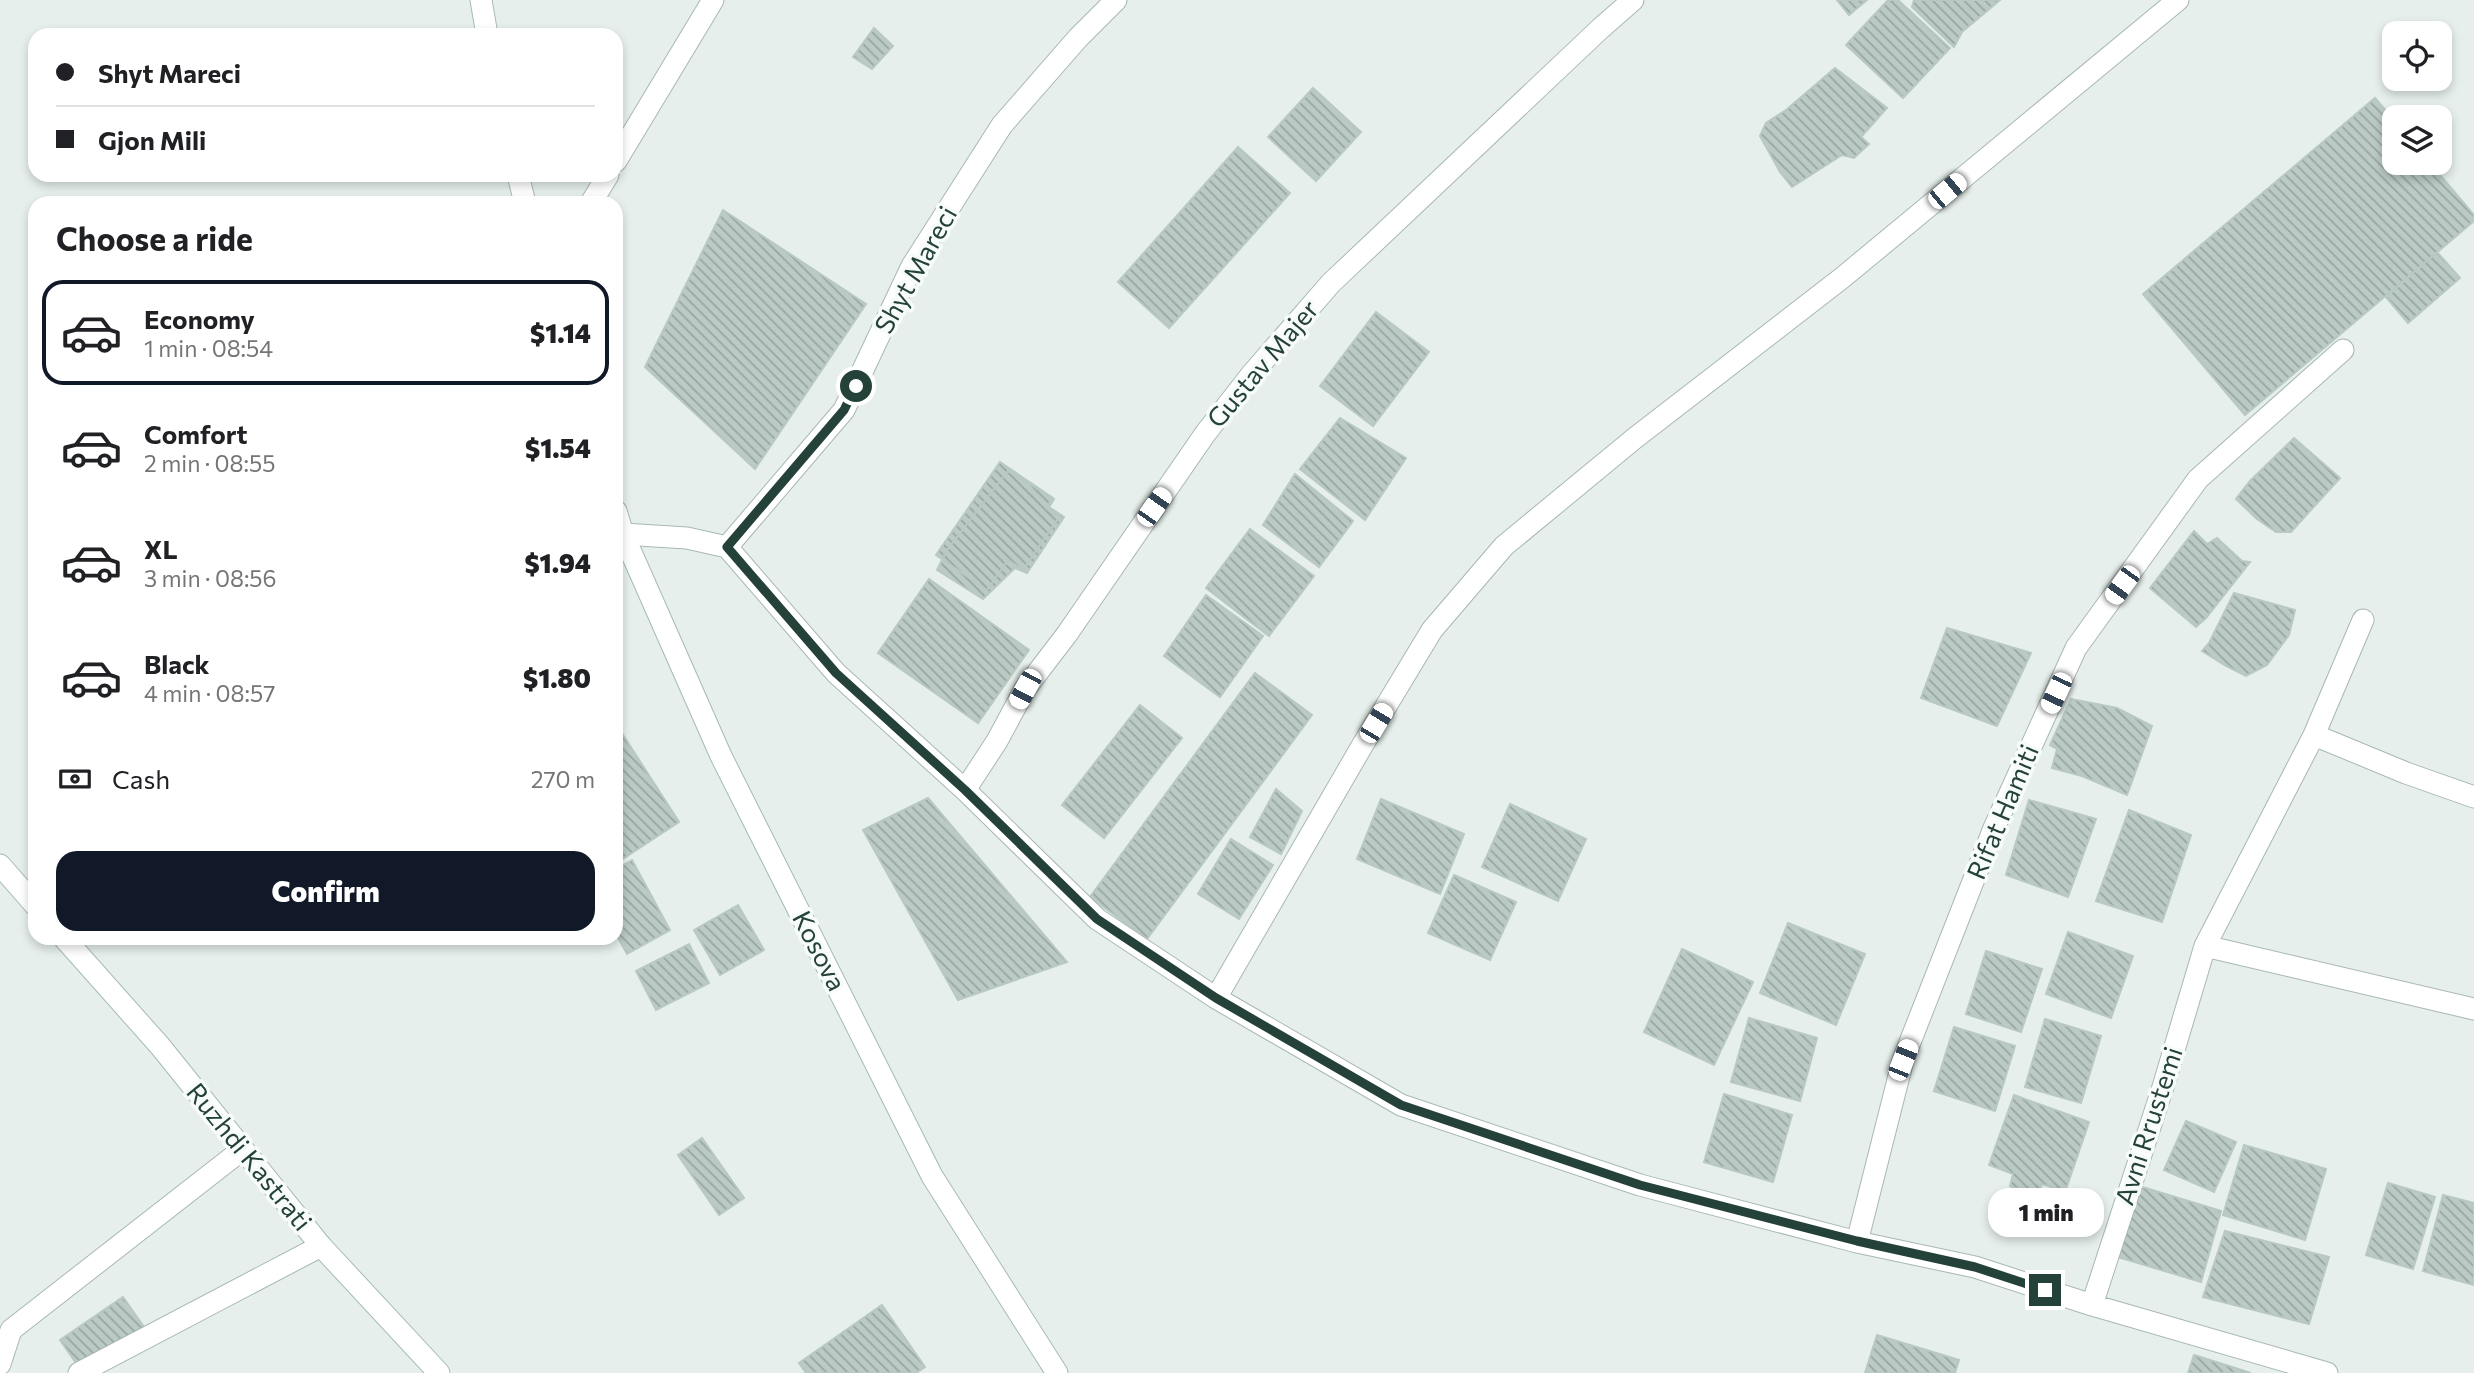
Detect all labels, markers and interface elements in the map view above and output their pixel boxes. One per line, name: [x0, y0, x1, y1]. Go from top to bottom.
map controls: [2382, 21, 2452, 175]
button: locate: [2382, 21, 2452, 91]
text: Shyt Mareci: [98, 57, 241, 88]
button: layers: [2382, 105, 2452, 175]
text: Gjon Mili: [98, 124, 206, 155]
car: [1925, 169, 1970, 213]
street label: Shyt Mareci: [867, 200, 962, 338]
text: Choose a ride: [56, 218, 253, 258]
street label: Gustav Majer: [1200, 293, 1324, 433]
icon: car: [60, 301, 123, 364]
text: Economy: [144, 303, 255, 334]
text: $1.14: [530, 317, 591, 348]
text: 1 min · 08:54: [144, 334, 273, 362]
route start: [840, 370, 872, 402]
icon: car: [60, 416, 123, 479]
text: Comfort: [144, 418, 247, 449]
text: $1.54: [525, 432, 591, 463]
text: 2 min · 08:55: [144, 449, 275, 477]
car: [1134, 484, 1175, 530]
icon: car: [60, 531, 123, 594]
text: XL: [144, 533, 178, 564]
text: $1.94: [524, 547, 591, 578]
car: [2102, 562, 2143, 608]
text: 3 min · 08:56: [144, 564, 277, 592]
icon: car: [60, 646, 123, 709]
text: Black: [144, 648, 210, 679]
text: $1.80: [523, 662, 591, 693]
car: [1006, 666, 1045, 712]
car: [2038, 670, 2075, 716]
text: 4 min · 08:57: [144, 679, 275, 707]
car: [1357, 700, 1396, 746]
street label: Rifat Hamiti: [1959, 739, 2044, 883]
icon: cash: [56, 760, 94, 798]
text: Cash: [112, 763, 170, 794]
text: 270 m: [531, 765, 595, 793]
button: Confirm: [56, 851, 595, 931]
street label: Kosova: [787, 905, 854, 995]
car: [1886, 1037, 1921, 1083]
street label: Avni Rrustemi: [2107, 1043, 2188, 1209]
street label: Ruzhdi Kastrati: [181, 1076, 319, 1236]
callout: 1 min: [1987, 1188, 2103, 1238]
text: 1 min: [2018, 1198, 2074, 1226]
route end: [2029, 1274, 2061, 1306]

